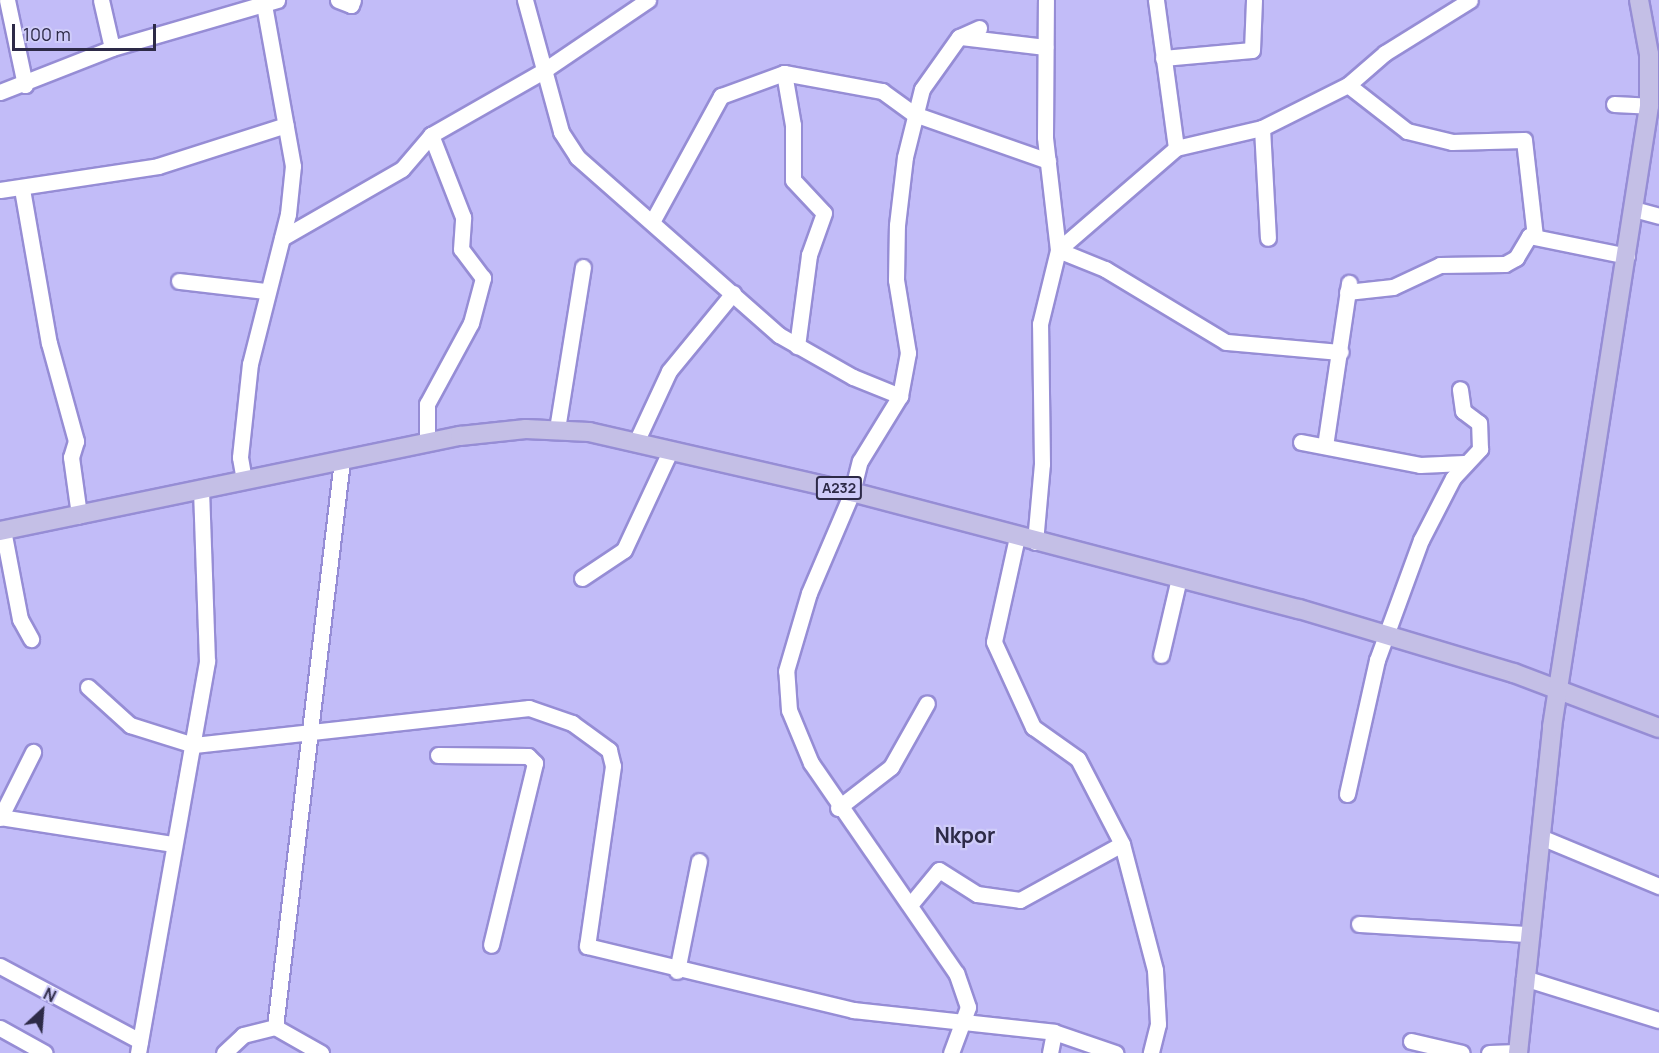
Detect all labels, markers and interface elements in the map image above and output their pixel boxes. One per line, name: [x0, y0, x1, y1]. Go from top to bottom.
scale bar: [15, 12, 159, 50]
text: 100 m: [23, 22, 71, 46]
road number: A232: [815, 477, 863, 499]
district label: Nkpor: [935, 822, 995, 848]
north arrow: [12, 981, 72, 1041]
text: N: [40, 982, 60, 1007]

